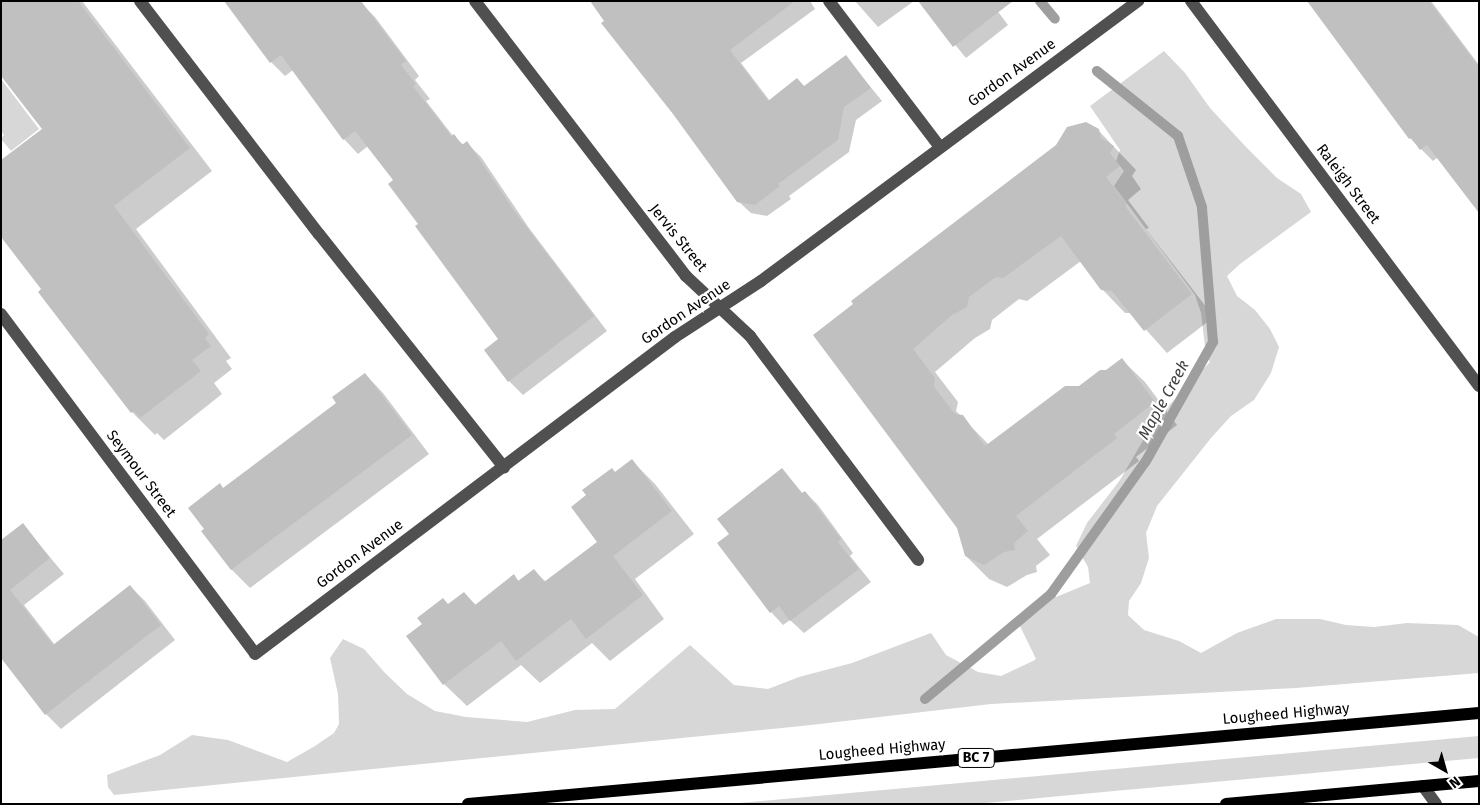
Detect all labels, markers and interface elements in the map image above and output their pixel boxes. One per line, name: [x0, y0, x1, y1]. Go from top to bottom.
street label: Gordon Avenue: [965, 35, 1059, 111]
street label: Raleigh Street: [1312, 141, 1384, 227]
street label: Jervis Street: [645, 201, 711, 275]
street label: Gordon Avenue: [638, 276, 734, 348]
water label: Maple Creek: [1134, 357, 1194, 443]
street label: Seymour Street: [102, 427, 180, 521]
street label: Gordon Avenue: [313, 516, 407, 592]
street label: Lougheed Highway: [1222, 699, 1350, 729]
street label: Lougheed Highway: [818, 735, 946, 765]
north arrow: [1420, 745, 1470, 795]
road number: BC 7: [957, 746, 995, 770]
text: N: [1446, 773, 1463, 792]

